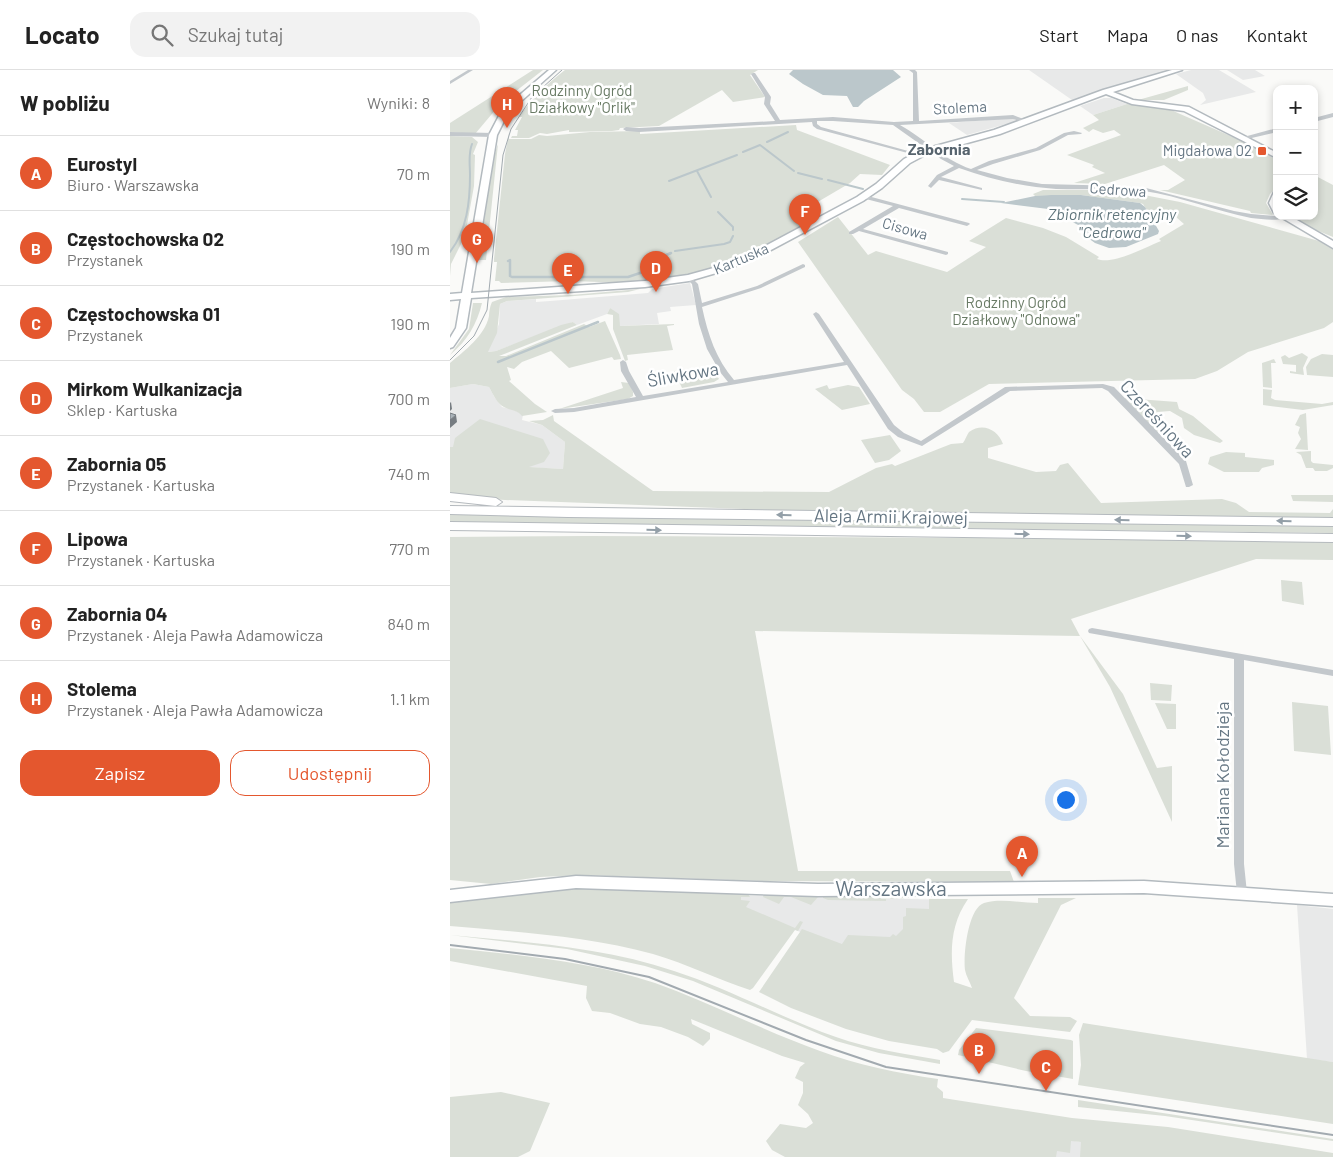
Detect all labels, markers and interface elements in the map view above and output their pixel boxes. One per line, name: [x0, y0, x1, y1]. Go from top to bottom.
search box: [130, 12, 480, 57]
text: Locato: [25, 20, 100, 49]
icon: search: [148, 21, 176, 49]
text: Szukaj tutaj: [188, 23, 283, 46]
text: Start: [1039, 24, 1079, 46]
text: Mapa: [1107, 24, 1148, 46]
text: O nas: [1176, 24, 1218, 46]
text: Kontakt: [1246, 24, 1308, 46]
park label: Rodzinny Ogród Działkowy "Orlik": [529, 81, 635, 116]
map controls: [1273, 85, 1318, 220]
button: +: [1273, 85, 1318, 130]
pin: H: [491, 87, 523, 128]
text: W pobliżu: [20, 90, 110, 115]
text: Wyniki: 8: [367, 93, 430, 112]
street label: Stolema: [933, 97, 987, 117]
button: −: [1273, 130, 1318, 175]
district label: Zabornia: [908, 139, 970, 158]
place label: Migdałowa 02: [1163, 141, 1252, 159]
marker: Migdałowa 02: [1256, 145, 1268, 157]
text: Eurostyl: [67, 152, 137, 175]
text: A: [31, 164, 41, 183]
text: 70 m: [397, 164, 430, 183]
text: Biuro · Warszawska: [67, 175, 199, 194]
button: layers: [1273, 175, 1318, 220]
street label: Cedrowa: [1089, 178, 1147, 200]
pin: F: [789, 194, 821, 235]
water label: Zbiornik retencyjny "Cedrowa": [1048, 204, 1177, 241]
street label: Cisowa: [881, 213, 930, 243]
pin: G: [461, 222, 493, 263]
text: Częstochowska 02: [67, 227, 224, 250]
street label: Kartuska: [710, 238, 771, 278]
text: B: [31, 239, 41, 258]
text: 190 m: [391, 239, 430, 258]
text: Przystanek: [67, 250, 143, 269]
pin: D: [640, 251, 672, 292]
pin: E: [552, 253, 584, 294]
park label: Rodzinny Ogród Działkowy "Odnowa": [952, 293, 1080, 328]
text: Częstochowska 01: [67, 302, 220, 325]
text: C: [31, 314, 41, 333]
text: 190 m: [391, 314, 430, 333]
text: Przystanek: [67, 325, 143, 344]
street label: Śliwkowa: [645, 357, 720, 391]
street label: Czereśniowa: [1116, 375, 1199, 462]
text: Mirkom Wulkanizacja: [67, 377, 242, 400]
text: D: [31, 389, 41, 408]
text: 700 m: [388, 389, 430, 408]
text: Sklep · Kartuska: [67, 400, 177, 419]
text: Zabornia 05: [67, 452, 166, 475]
text: E: [31, 464, 41, 483]
text: 740 m: [388, 464, 430, 483]
text: Przystanek · Kartuska: [67, 475, 215, 494]
street label: Aleja Armii Krajowej: [814, 504, 968, 528]
one-way arrow: [776, 511, 792, 519]
one-way arrow: [1114, 515, 1130, 523]
one-way arrow: [1276, 517, 1292, 525]
one-way arrow: [646, 526, 662, 534]
text: Lipowa: [67, 527, 128, 550]
one-way arrow: [1014, 530, 1030, 538]
one-way arrow: [1177, 532, 1193, 540]
text: F: [32, 539, 40, 558]
text: 770 m: [389, 539, 430, 558]
text: Przystanek · Kartuska: [67, 550, 215, 569]
text: Zabornia 04: [67, 602, 168, 625]
text: G: [31, 614, 41, 633]
text: 840 m: [387, 614, 430, 633]
text: Przystanek · Aleja Pawła Adamowicza: [67, 625, 323, 644]
text: Stolema: [67, 677, 137, 700]
text: H: [31, 689, 41, 708]
text: 1.1 km: [390, 689, 430, 708]
text: Przystanek · Aleja Pawła Adamowicza: [67, 700, 323, 719]
street label: Mariana Kołodzieja: [1211, 701, 1233, 849]
button: Zapisz: [20, 750, 220, 796]
button: Udostępnij: [230, 750, 430, 796]
your location: [1053, 787, 1079, 813]
pin: A: [1006, 836, 1038, 877]
street label: Warszawska: [835, 875, 947, 900]
pin: B: [963, 1033, 995, 1074]
pin: C: [1030, 1050, 1062, 1091]

